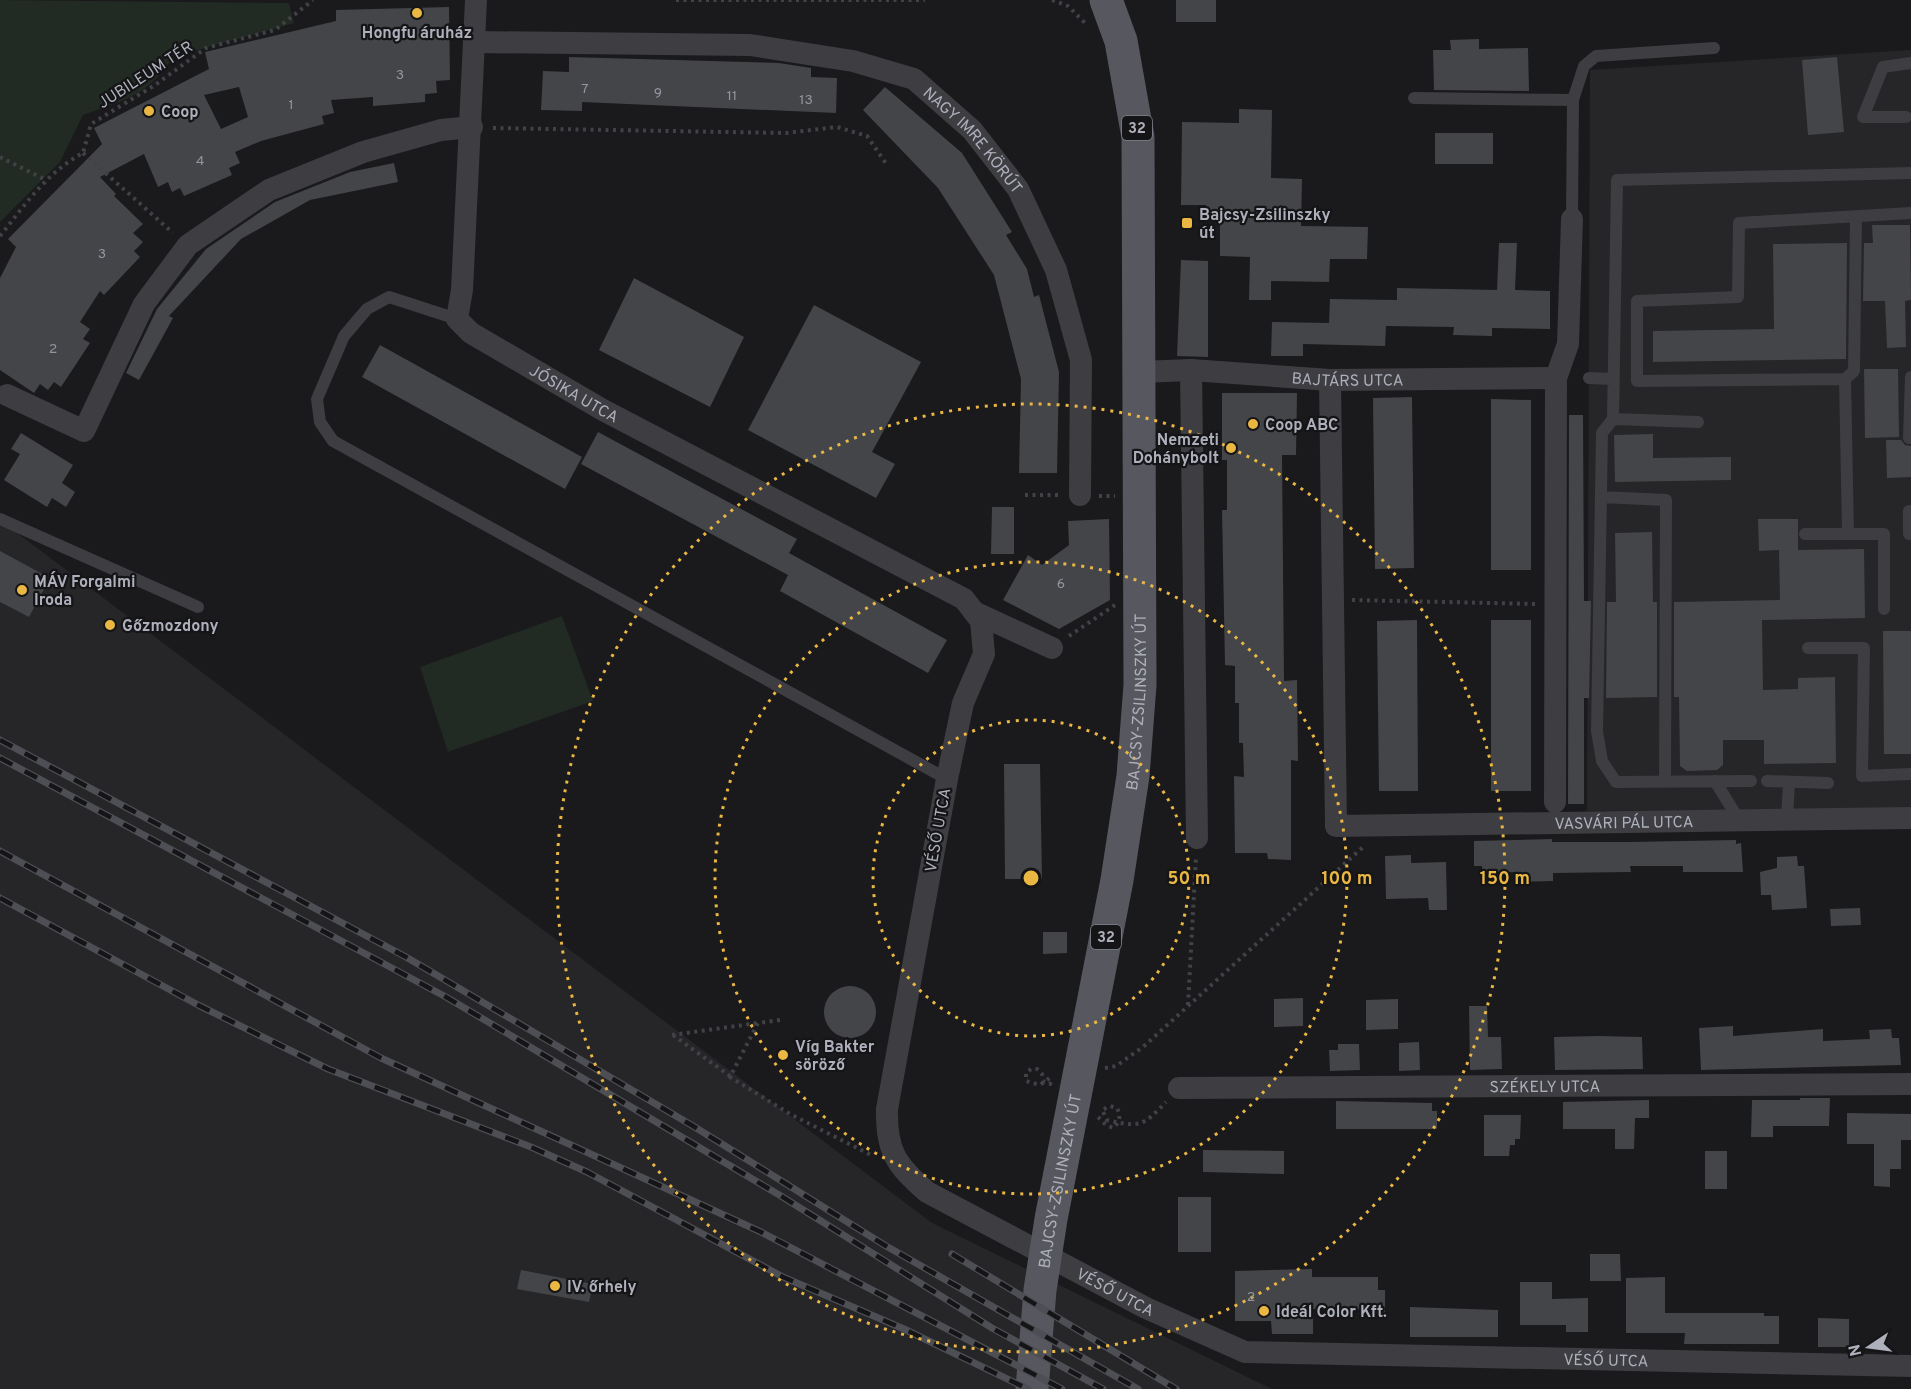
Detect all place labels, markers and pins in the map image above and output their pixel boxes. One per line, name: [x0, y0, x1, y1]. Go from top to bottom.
marker: Hongfu áruház: [410, 6, 424, 20]
place label: Hongfu áruház: [362, 24, 472, 44]
place label: Coop: [161, 103, 198, 123]
marker: Coop: [142, 104, 156, 118]
place label: Bajcsy-Zsilinszky út: [1199, 206, 1330, 244]
marker: Bajcsy-Zsilinszky út: [1180, 216, 1194, 230]
place label: Coop ABC: [1265, 416, 1338, 436]
marker: Coop ABC: [1246, 417, 1260, 431]
place label: Nemzeti Dohánybolt: [1133, 431, 1219, 469]
marker: Nemzeti Dohánybolt: [1224, 441, 1238, 455]
place label: MÁV Forgalmi Iroda: [34, 571, 136, 611]
marker: MÁV Forgalmi Iroda: [15, 583, 29, 597]
place label: Gőzmozdony: [122, 617, 219, 637]
marker: Gőzmozdony: [103, 618, 117, 632]
centre of rings: [1021, 868, 1041, 888]
place label: Víg Bakter söröző: [795, 1038, 875, 1076]
marker: Víg Bakter söröző: [776, 1048, 790, 1062]
place label: IV. őrhely: [567, 1278, 637, 1298]
marker: IV. őrhely: [548, 1279, 562, 1293]
place label: Ideál Color Kft.: [1276, 1303, 1387, 1323]
marker: Ideál Color Kft.: [1257, 1304, 1271, 1318]

